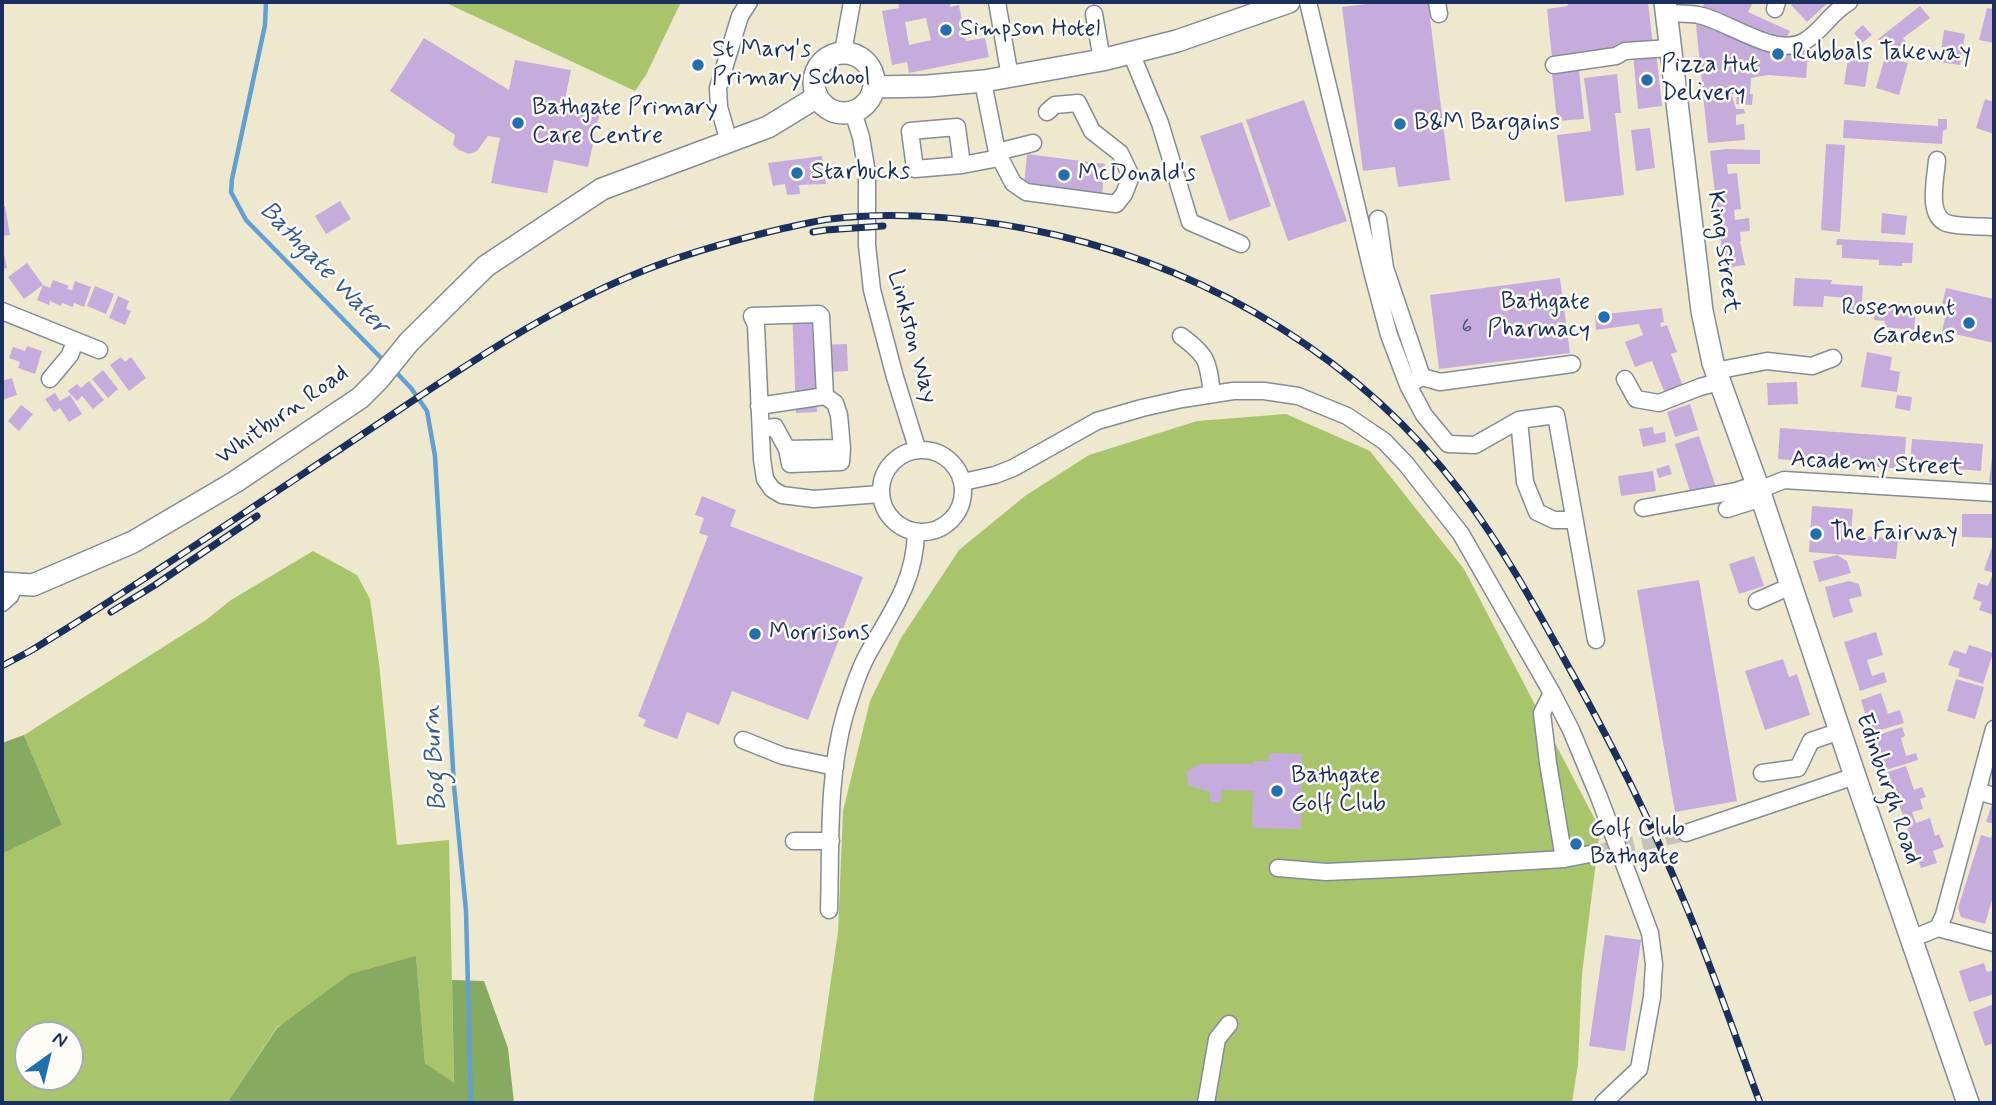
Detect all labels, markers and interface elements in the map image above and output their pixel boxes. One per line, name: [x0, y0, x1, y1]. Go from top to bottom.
place label: Simpson Hotel: [960, 16, 1100, 44]
marker: Simpson Hotel: [938, 22, 954, 38]
place label: St Mary's Primary School: [712, 37, 870, 93]
place label: Rubbals Takeway: [1792, 40, 1971, 68]
marker: Rubbals Takeway: [1770, 46, 1786, 62]
place label: Pizza Hut Delivery: [1661, 52, 1758, 108]
marker: St Mary's Primary School: [690, 57, 706, 73]
marker: Pizza Hut Delivery: [1639, 72, 1655, 88]
place label: Bathgate Primary Care Centre: [532, 95, 718, 151]
place label: B&M Bargains: [1414, 110, 1560, 138]
marker: Bathgate Primary Care Centre: [510, 115, 526, 131]
marker: B&M Bargains: [1392, 116, 1408, 132]
place label: Starbucks: [811, 159, 910, 187]
place label: McDonald's: [1078, 161, 1196, 189]
marker: Starbucks: [789, 165, 805, 181]
marker: McDonald's: [1056, 167, 1072, 183]
street label: King Street: [1699, 189, 1745, 315]
water label: Bathgate Water: [252, 196, 394, 342]
street label: Linkston Way: [879, 267, 943, 407]
place label: Bathgate Pharmacy: [1487, 289, 1590, 345]
place label: Rosemount Gardens: [1842, 295, 1955, 351]
marker: Bathgate Pharmacy: [1596, 309, 1612, 325]
house number: 6: [1462, 315, 1472, 341]
marker: Rosemount Gardens: [1961, 315, 1977, 331]
street label: Whitburn Road: [211, 360, 355, 472]
street label: Academy Street: [1790, 446, 1964, 484]
place label: The Fairway: [1830, 520, 1958, 548]
marker: The Fairway: [1808, 526, 1824, 542]
place label: Morrisons: [769, 620, 870, 648]
marker: Morrisons: [747, 626, 763, 642]
water label: Bog Burn: [417, 704, 455, 812]
street label: Edinburgh Road: [1848, 710, 1926, 868]
place label: Bathgate Golf Club: [1291, 763, 1386, 819]
marker: Bathgate Golf Club: [1269, 783, 1285, 799]
place label: Golf Club Bathgate: [1590, 816, 1685, 872]
marker: Golf Club Bathgate: [1568, 836, 1584, 852]
north arrow: [14, 1021, 84, 1091]
text: N: [48, 1026, 72, 1054]

